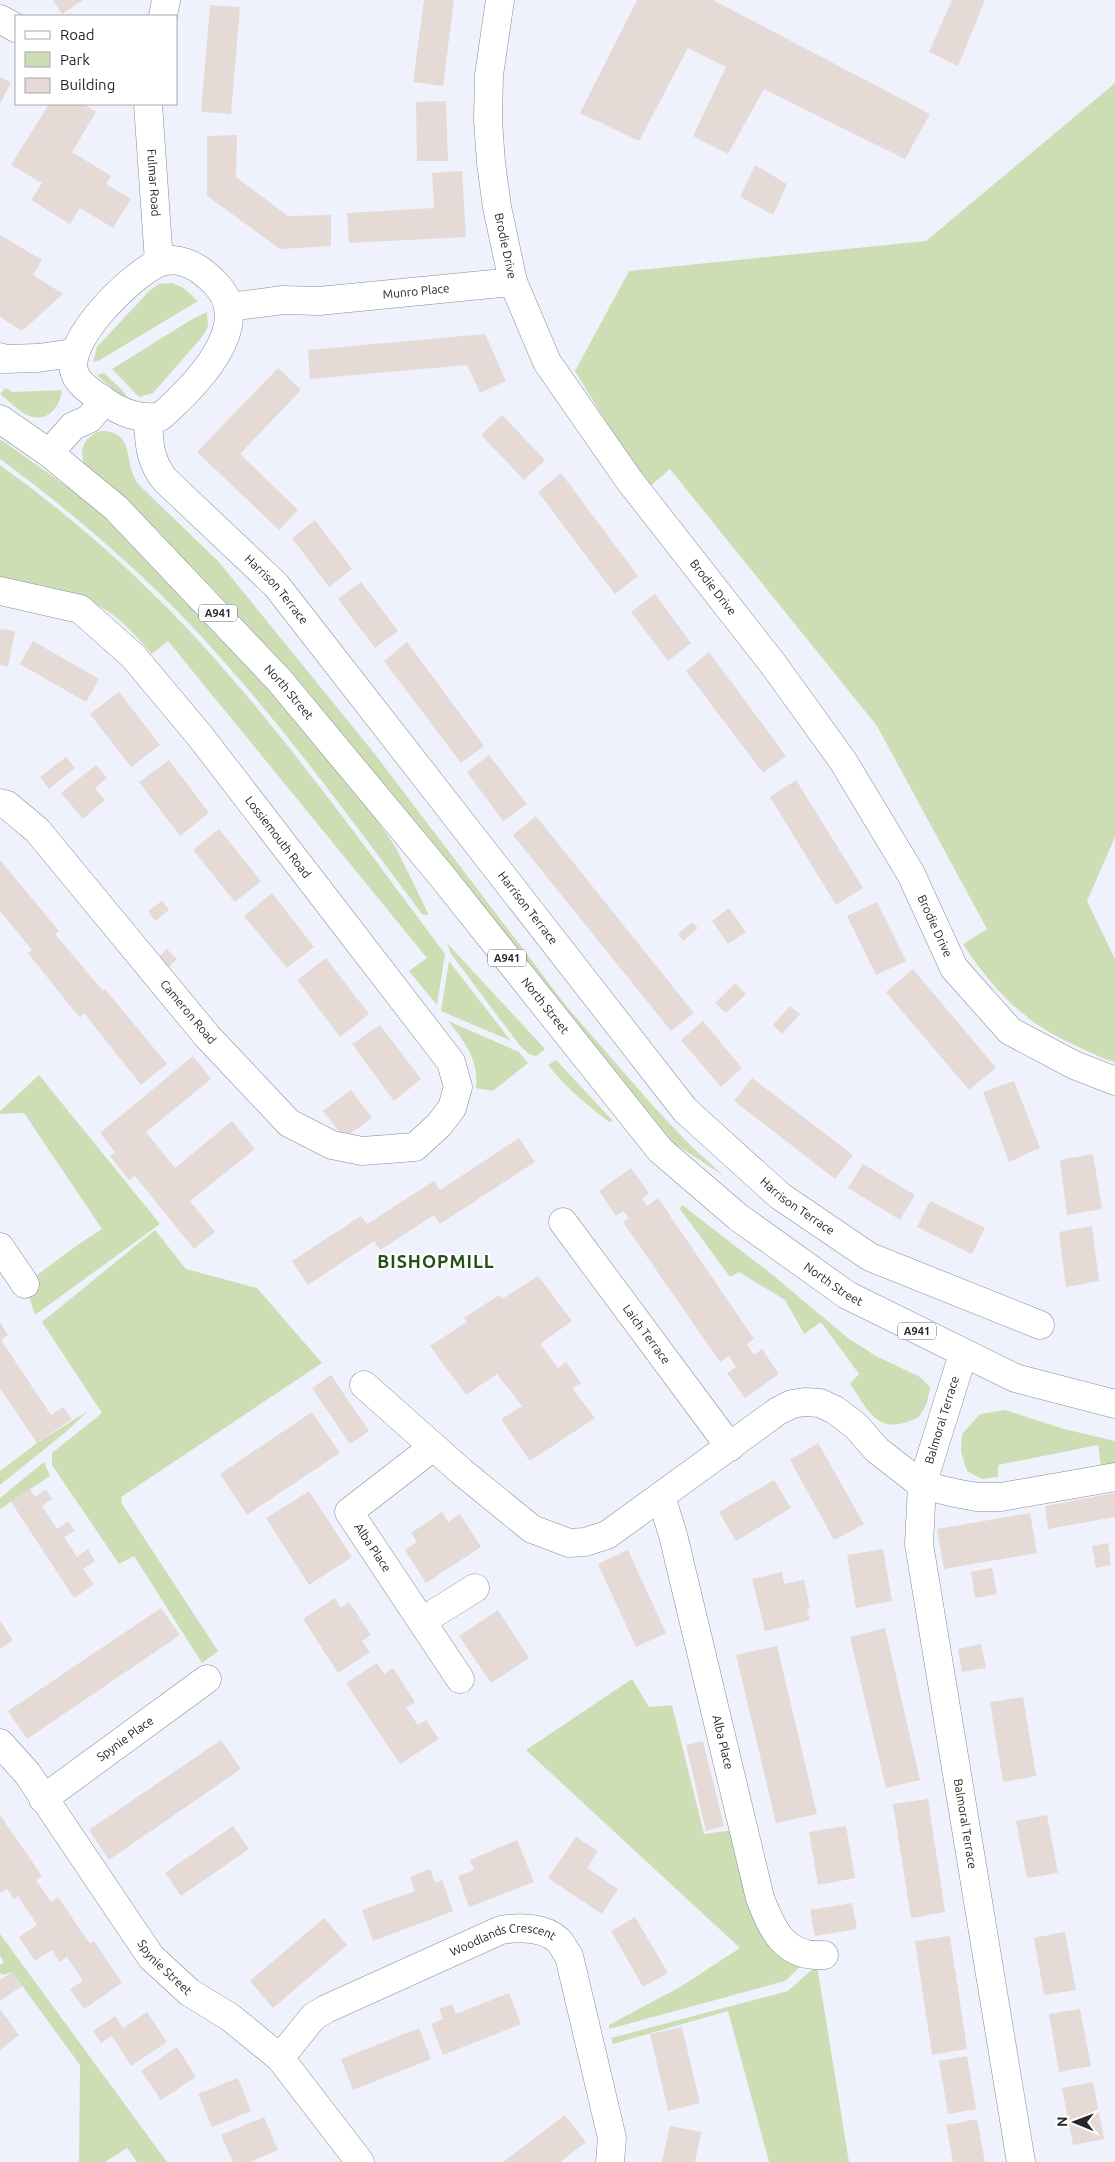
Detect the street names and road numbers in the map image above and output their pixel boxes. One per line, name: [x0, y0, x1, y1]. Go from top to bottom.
street label: Fulmar Road: [145, 149, 163, 217]
street label: Brodie Drive: [492, 212, 519, 280]
street label: Munro Place: [382, 281, 450, 301]
street label: Harrison Terrace: [242, 552, 311, 626]
street label: Brodie Drive: [688, 557, 739, 617]
road number: A941: [199, 604, 237, 622]
street label: North Street: [262, 662, 316, 722]
street label: Lossiemouth Road: [243, 794, 314, 880]
street label: Harrison Terrace: [496, 869, 560, 947]
street label: Brodie Drive: [915, 893, 955, 959]
road number: A941: [488, 950, 526, 966]
street label: North Street: [519, 975, 572, 1036]
street label: Cameron Road: [158, 977, 219, 1046]
street label: Harrison Terrace: [758, 1174, 837, 1237]
street label: North Street: [802, 1259, 865, 1308]
street label: Laich Terrace: [621, 1302, 673, 1366]
road number: A941: [898, 1322, 936, 1340]
street label: Balmoral Terrace: [922, 1374, 961, 1465]
street label: Alba Place: [352, 1521, 394, 1574]
street label: Spynie Place: [94, 1713, 156, 1763]
street label: Alba Place: [710, 1714, 736, 1771]
street label: Balmoral Terrace: [952, 1778, 980, 1870]
street label: Woodlands Crescent: [448, 1921, 559, 1958]
street label: Spynie Street: [135, 1937, 195, 1997]

